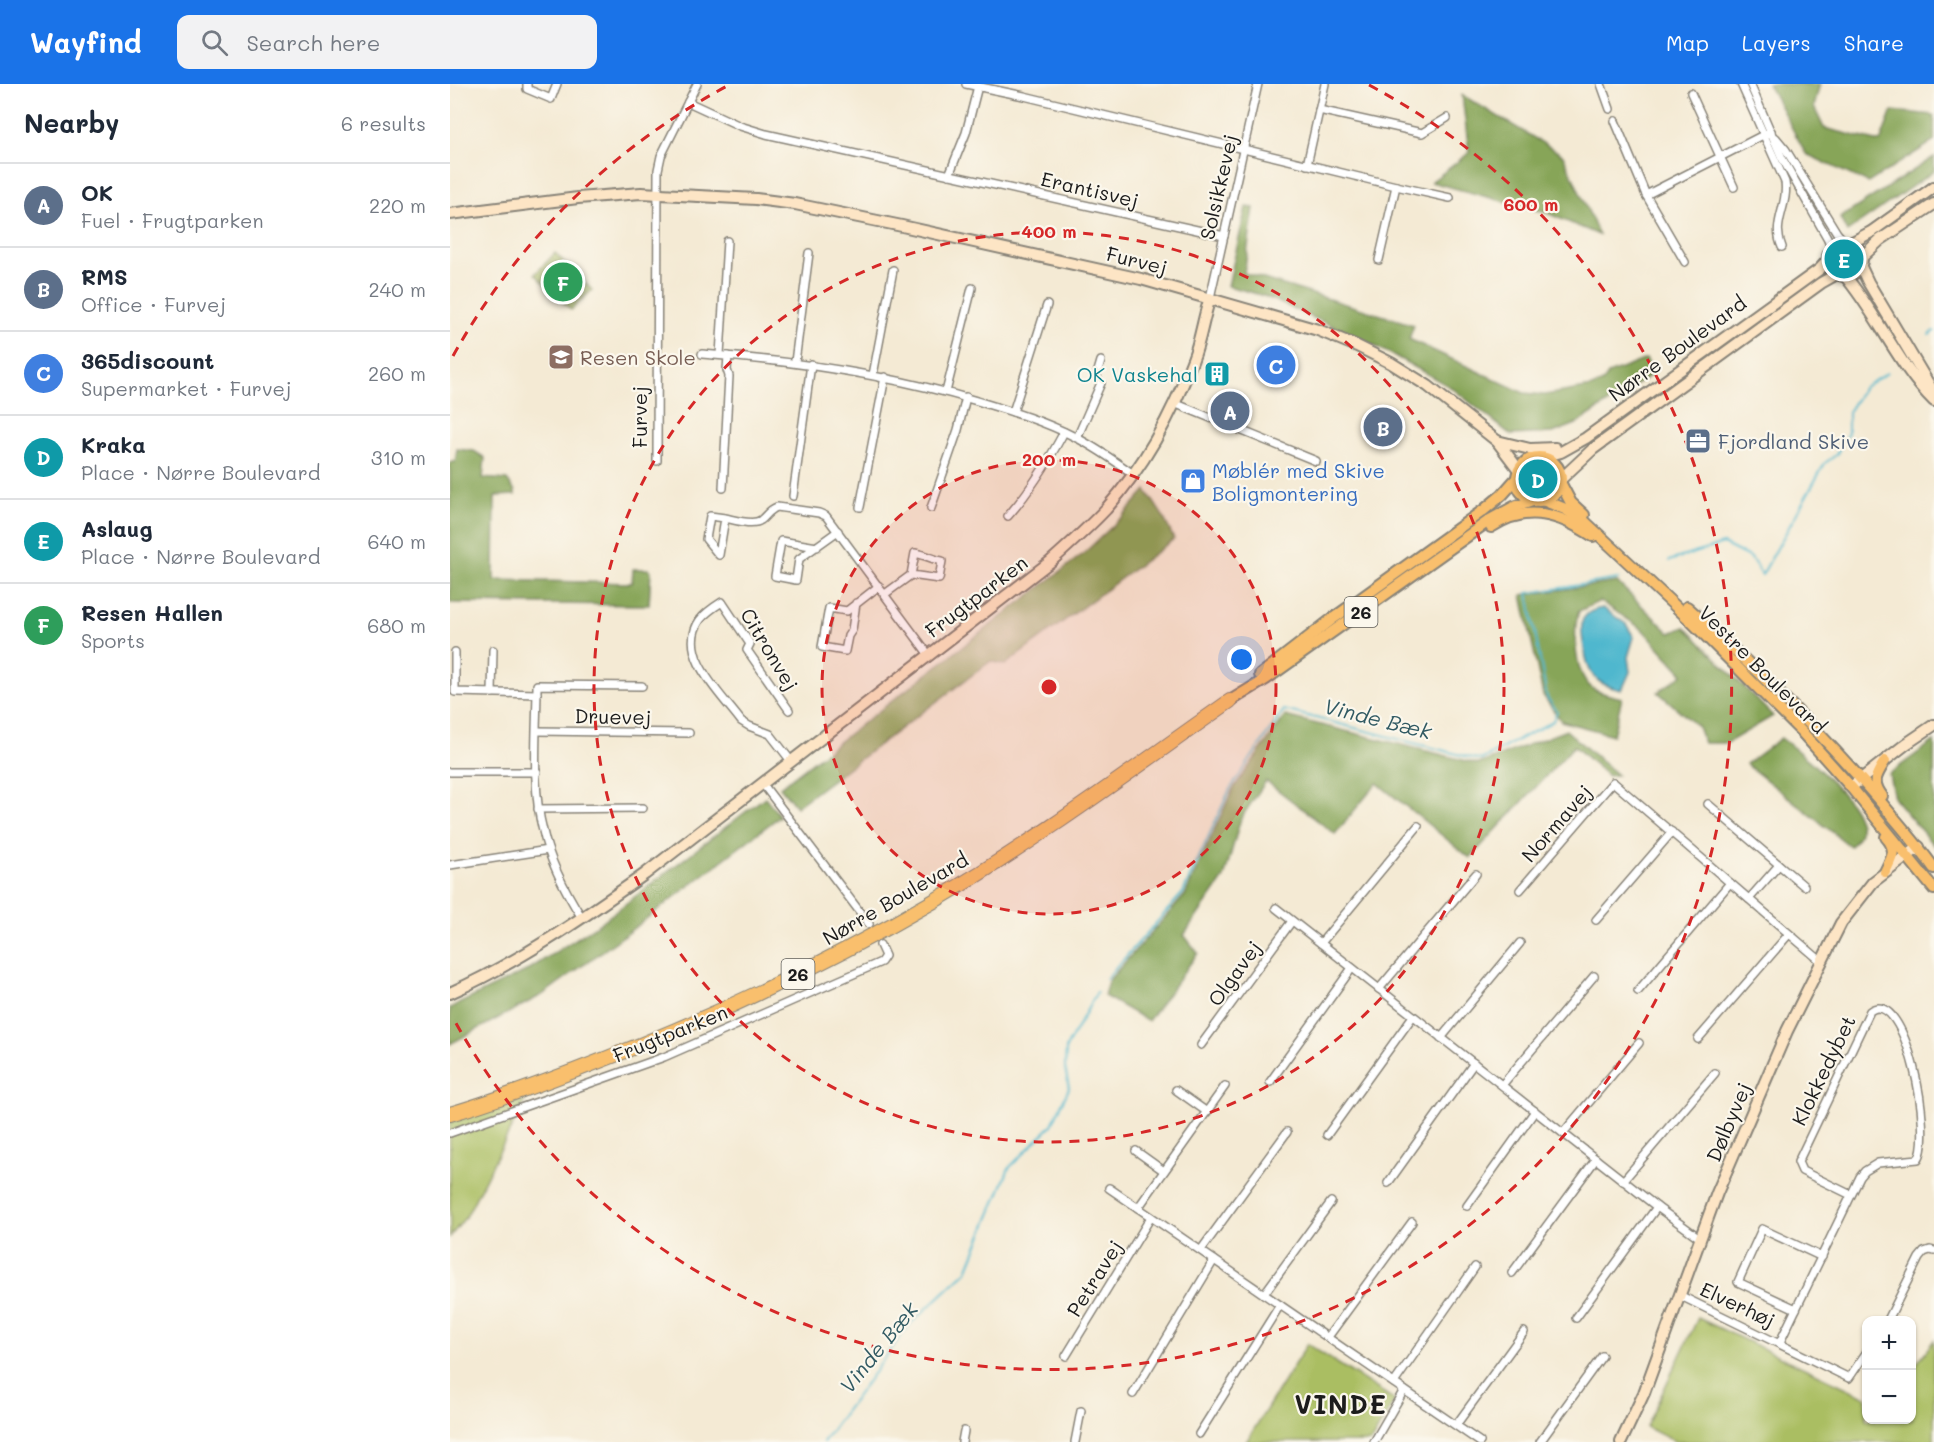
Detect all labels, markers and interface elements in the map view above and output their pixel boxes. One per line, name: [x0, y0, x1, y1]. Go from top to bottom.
search box: [177, 15, 597, 69]
text: Wayfind: [30, 24, 141, 60]
icon: search: [198, 26, 231, 59]
text: Search here: [246, 28, 380, 57]
text: Map: [1666, 29, 1709, 56]
text: Layers: [1742, 29, 1811, 56]
text: Share: [1844, 29, 1904, 56]
text: Nearby: [24, 106, 119, 140]
text: 6 results: [341, 110, 426, 136]
street label: Solsikkevej: [1193, 132, 1243, 242]
street label: Erantisvej: [1039, 165, 1141, 213]
text: OK: [81, 178, 113, 207]
text: A: [37, 192, 50, 218]
text: 220 m: [369, 192, 426, 218]
text: 600 m: [1504, 192, 1558, 216]
text: Fuel · Frugtparken: [81, 207, 264, 233]
text: 400 m: [1021, 219, 1077, 243]
pin: E: [1824, 236, 1864, 282]
street label: Furvej: [1104, 240, 1170, 280]
pin: F: [544, 260, 582, 304]
text: RMS: [81, 262, 128, 291]
text: B: [37, 276, 50, 302]
text: 240 m: [368, 276, 426, 302]
street label: Nørre Boulevard: [1603, 289, 1751, 407]
text: Office · Furvej: [81, 291, 226, 317]
school or university icon: Resen Skole: [546, 342, 576, 372]
pin: C: [1256, 342, 1296, 388]
place label: Resen Skole: [580, 344, 696, 370]
text: 365discount: [81, 346, 214, 375]
building icon: OK Vaskehal: [1202, 359, 1232, 389]
text: C: [36, 360, 51, 386]
text: 260 m: [368, 360, 426, 386]
place label: OK Vaskehal: [1077, 361, 1198, 387]
text: Supermarket · Furvej: [81, 375, 292, 401]
street label: Furvej: [626, 386, 652, 448]
pin: A: [1210, 388, 1250, 434]
pin: B: [1364, 404, 1402, 450]
office icon: Fjordland Skive: [1683, 426, 1713, 456]
place label: Fjordland Skive: [1718, 428, 1869, 454]
text: Kraka: [81, 430, 146, 459]
text: D: [36, 444, 51, 470]
text: 310 m: [371, 444, 426, 470]
text: 200 m: [1022, 447, 1076, 471]
pin: D: [1518, 456, 1558, 502]
place label: Møblér med Skive Boligmontering: [1212, 457, 1385, 506]
text: Place · Nørre Boulevard: [81, 459, 320, 485]
shop icon: Møblér med Skive Boligmontering: [1178, 466, 1208, 496]
text: Aslaug: [81, 514, 153, 543]
text: E: [37, 528, 50, 554]
text: 640 m: [368, 528, 426, 554]
text: Place · Nørre Boulevard: [81, 543, 320, 569]
street label: Frugtparken: [920, 549, 1032, 643]
road number: 26: [1344, 597, 1378, 627]
text: Resen Hallen: [81, 598, 223, 627]
street label: Vestre Boulevard: [1693, 599, 1833, 739]
street label: Citronvej: [735, 603, 805, 695]
text: F: [37, 612, 50, 638]
text: 680 m: [367, 612, 426, 638]
text: Sports: [81, 627, 145, 653]
your location: [1227, 645, 1256, 674]
centre of rings: [1039, 677, 1059, 697]
water label: Vinde Bæk: [1321, 692, 1436, 745]
street label: Druevej: [574, 702, 652, 730]
street label: Normavej: [1515, 779, 1597, 867]
street label: Nørre Boulevard: [817, 846, 973, 950]
street label: Olgavej: [1202, 935, 1266, 1011]
road number: 26: [782, 959, 814, 989]
street label: Frugtparken: [609, 998, 731, 1068]
street label: Klokkedybet: [1785, 1011, 1861, 1129]
street label: Dølbyvej: [1700, 1078, 1756, 1166]
street label: Petravej: [1060, 1235, 1128, 1321]
street label: Elverhøj: [1696, 1275, 1780, 1333]
water label: Vinde Bæk: [833, 1295, 924, 1398]
map controls: [1862, 1316, 1916, 1424]
button: +: [1862, 1316, 1916, 1370]
button: −: [1862, 1370, 1916, 1424]
district label: VINDE: [1295, 1387, 1388, 1421]

